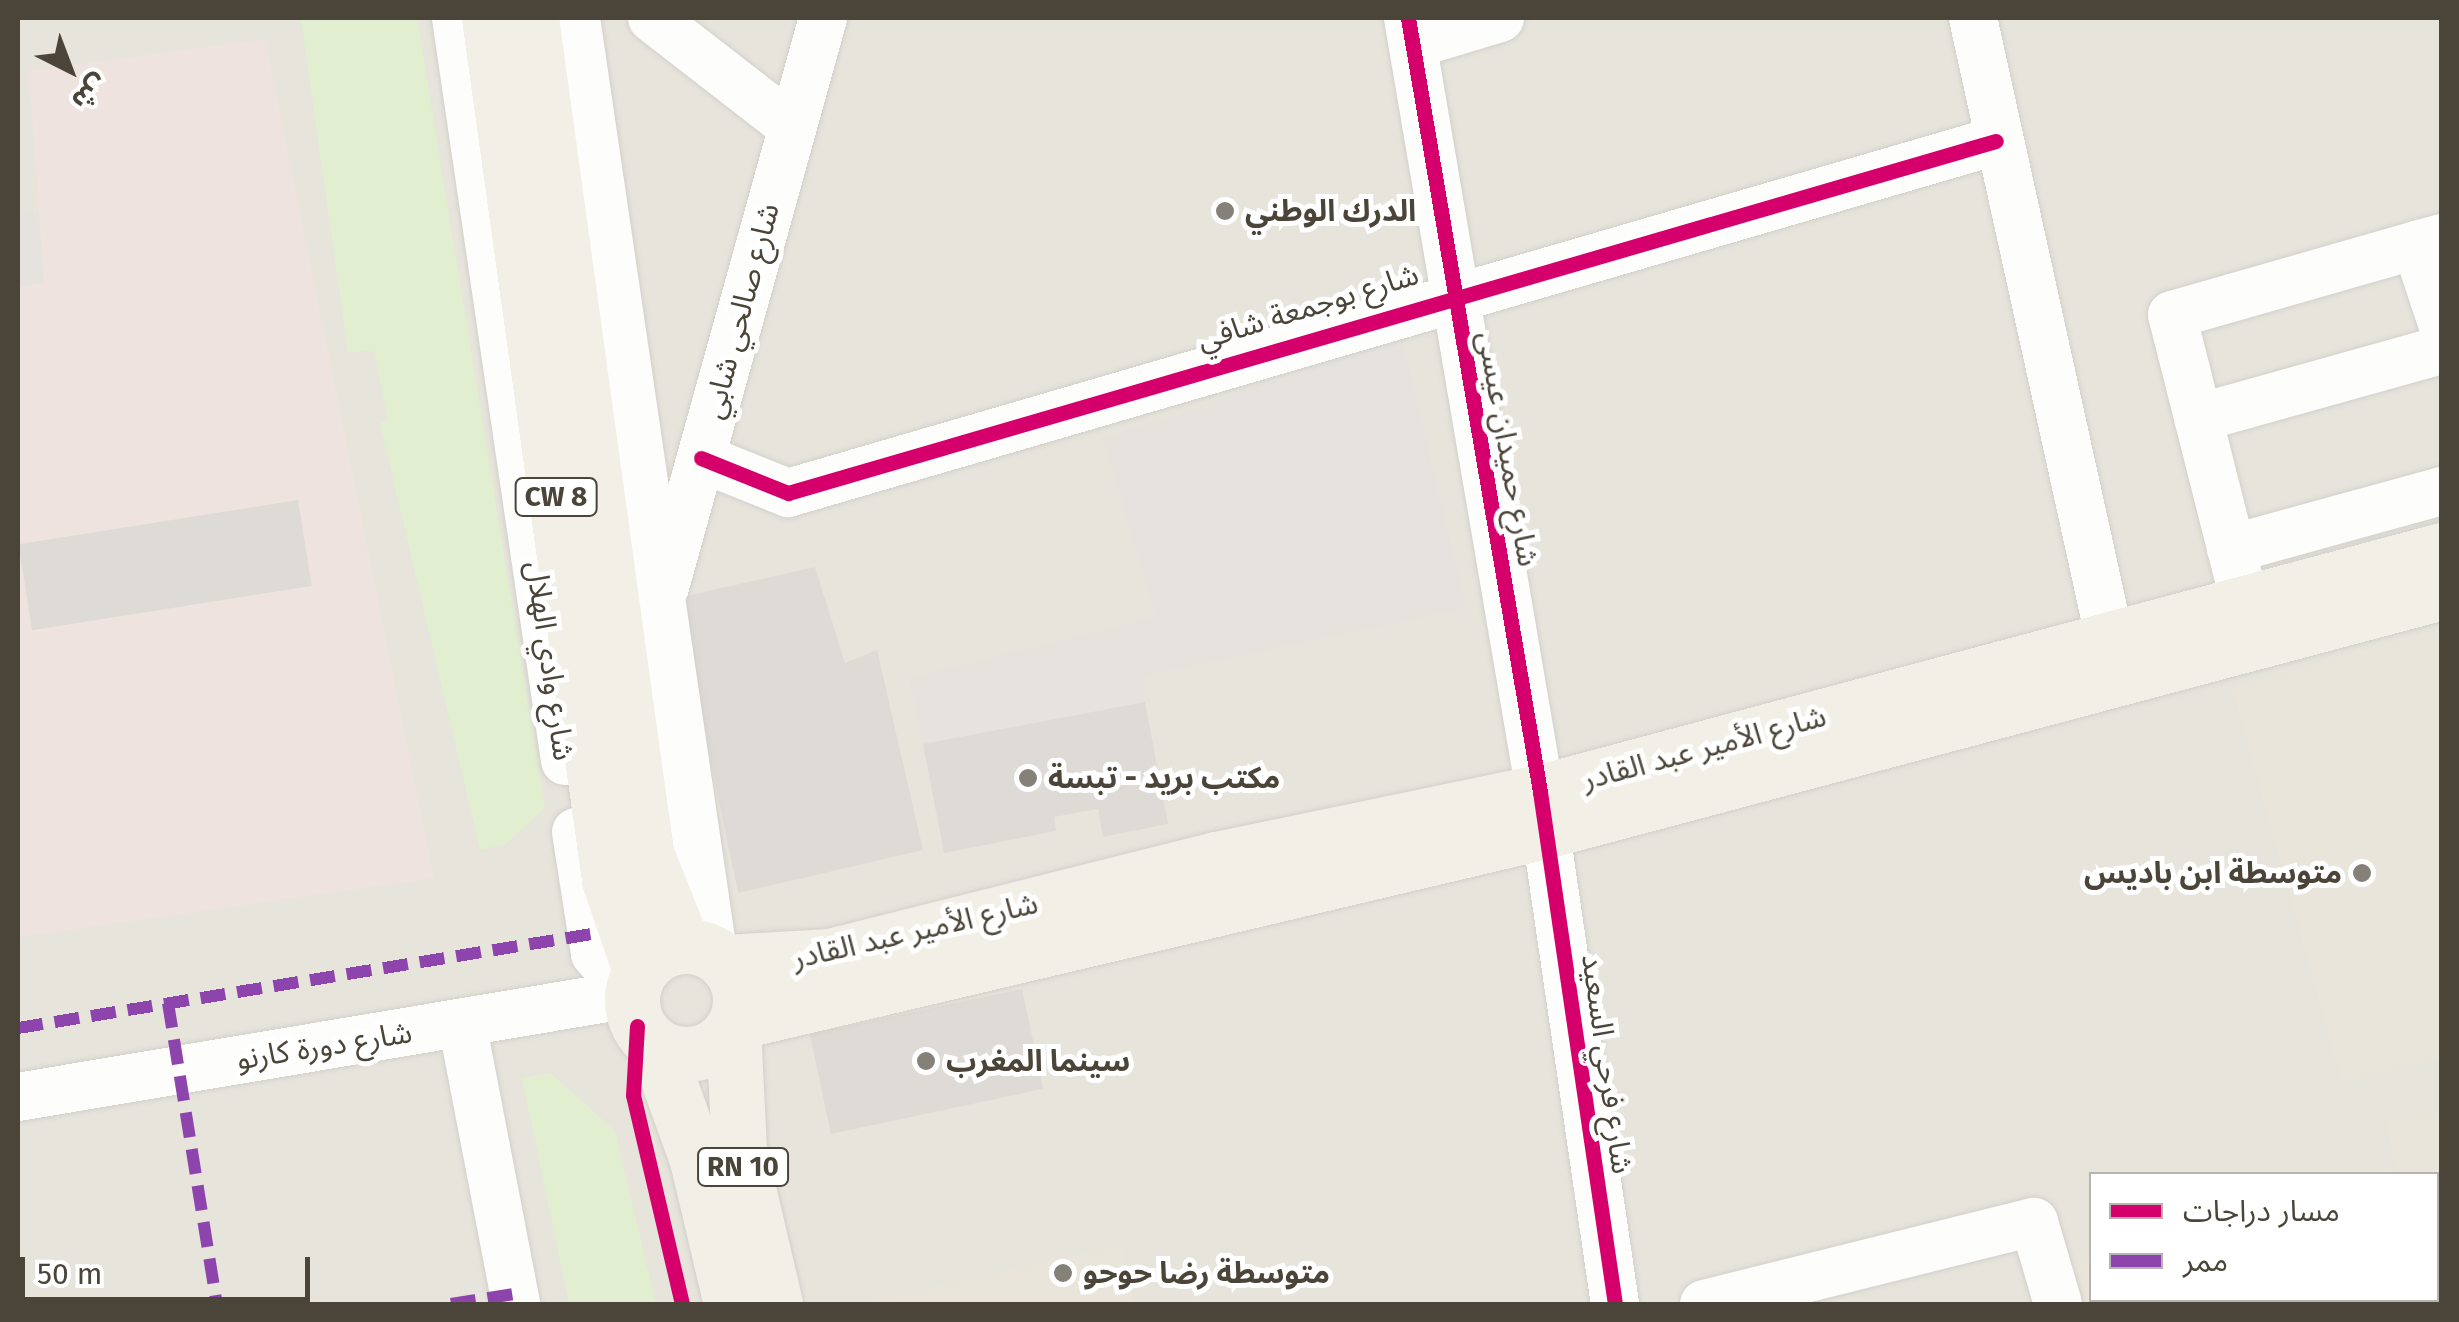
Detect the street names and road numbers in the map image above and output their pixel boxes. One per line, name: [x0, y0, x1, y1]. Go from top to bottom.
street label: شارع صالحي شابي: [695, 199, 787, 423]
street label: شارع بوجمعة شافي: [1193, 256, 1423, 358]
street label: شارع حميدان عيسى: [1470, 329, 1546, 569]
road number: CW 8: [514, 474, 598, 520]
street label: شارع وادي الهلال: [518, 559, 582, 763]
street label: شارع الأمير عبد القادر: [1578, 698, 1830, 798]
street label: شارع الأمير عبد القادر: [789, 885, 1041, 977]
street label: شارع فرحي السعيد: [1574, 952, 1640, 1176]
street label: شارع دورة كارنو: [234, 1014, 414, 1078]
road number: RN 10: [696, 1144, 790, 1190]

